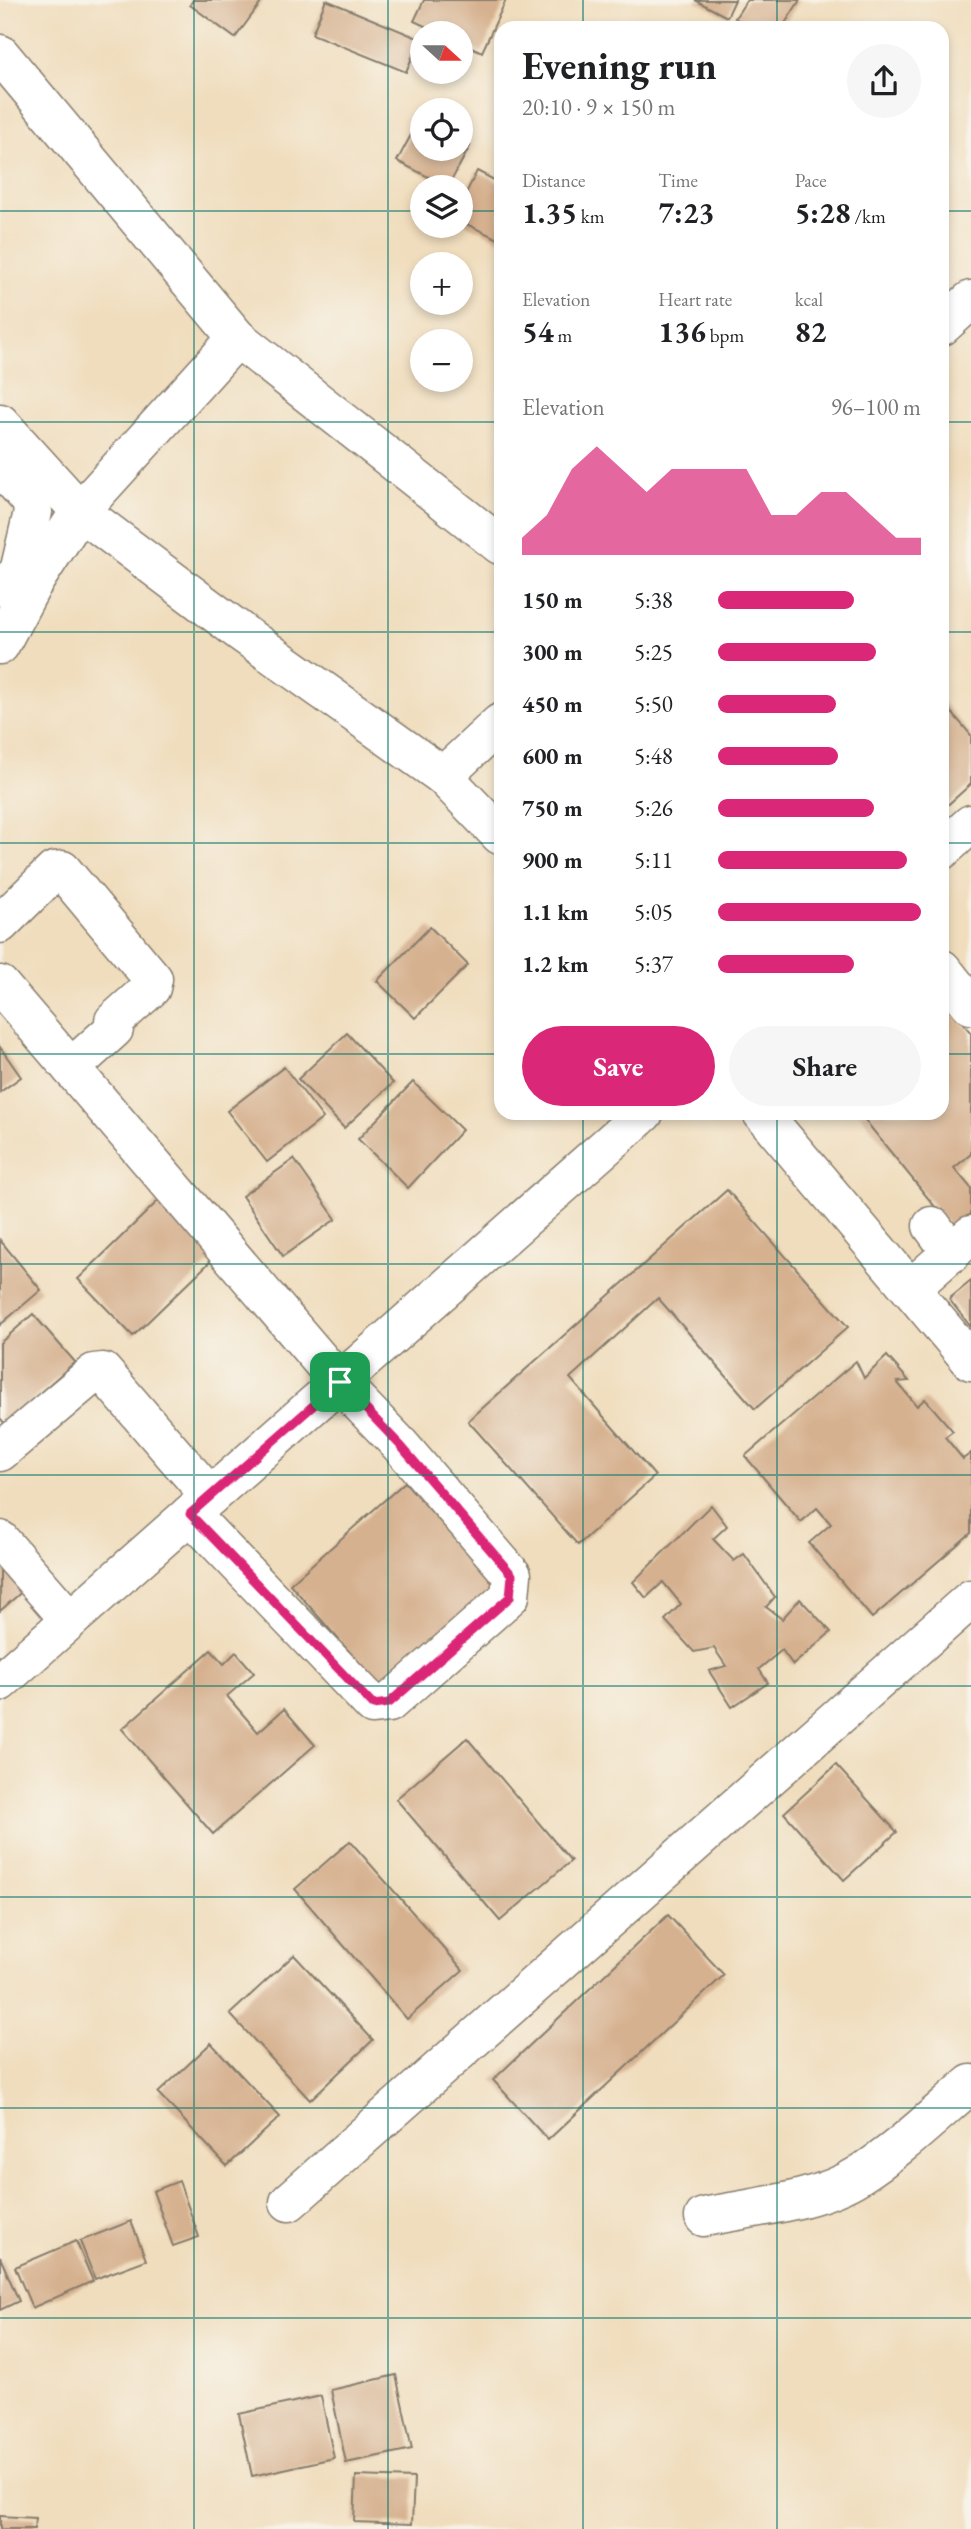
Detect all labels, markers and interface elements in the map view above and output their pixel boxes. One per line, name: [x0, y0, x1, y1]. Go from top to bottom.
north arrow: [410, 21, 472, 84]
map controls: [410, 21, 473, 392]
text: Evening run: [522, 41, 717, 90]
button: share: [847, 44, 921, 118]
text: 20:10 · 9 × 150 m: [522, 92, 675, 122]
button: locate: [410, 98, 473, 161]
text: Distance: [522, 168, 585, 193]
text: Time: [658, 168, 698, 193]
text: Pace: [795, 168, 827, 193]
button: layers: [410, 175, 473, 238]
text: 1.35: [522, 193, 577, 232]
text: 7:23: [658, 193, 714, 232]
text: 5:28: [795, 193, 851, 232]
text: km: [577, 204, 605, 229]
text: /km: [851, 204, 886, 229]
button: +: [410, 252, 473, 315]
text: Elevation: [522, 287, 590, 312]
text: Heart rate: [658, 287, 732, 312]
text: kcal: [795, 287, 823, 312]
text: 54: [522, 312, 554, 351]
text: 136: [658, 312, 706, 351]
text: 82: [795, 312, 826, 351]
text: m: [554, 323, 572, 348]
text: bpm: [706, 323, 744, 348]
button: −: [410, 329, 473, 392]
text: Elevation: [522, 392, 605, 422]
text: 96–100 m: [831, 392, 921, 422]
text: 150 m: [522, 585, 583, 615]
text: 5:38: [634, 585, 673, 615]
text: 300 m: [522, 637, 583, 667]
text: 5:25: [634, 637, 673, 667]
text: 450 m: [522, 689, 583, 719]
text: 5:50: [634, 689, 673, 719]
text: 600 m: [522, 741, 583, 771]
text: 5:48: [634, 741, 673, 771]
text: 750 m: [522, 793, 583, 823]
text: 5:26: [634, 793, 673, 823]
text: 900 m: [522, 845, 583, 875]
text: 5:11: [634, 845, 673, 875]
text: 1.1 km: [522, 897, 589, 927]
text: 5:05: [634, 897, 673, 927]
text: 1.2 km: [522, 949, 589, 979]
text: 5:37: [634, 949, 673, 979]
button: Save: [522, 1026, 715, 1106]
button: Share: [729, 1026, 921, 1106]
pin: [310, 1352, 370, 1412]
icon: arrive: [321, 1363, 359, 1401]

